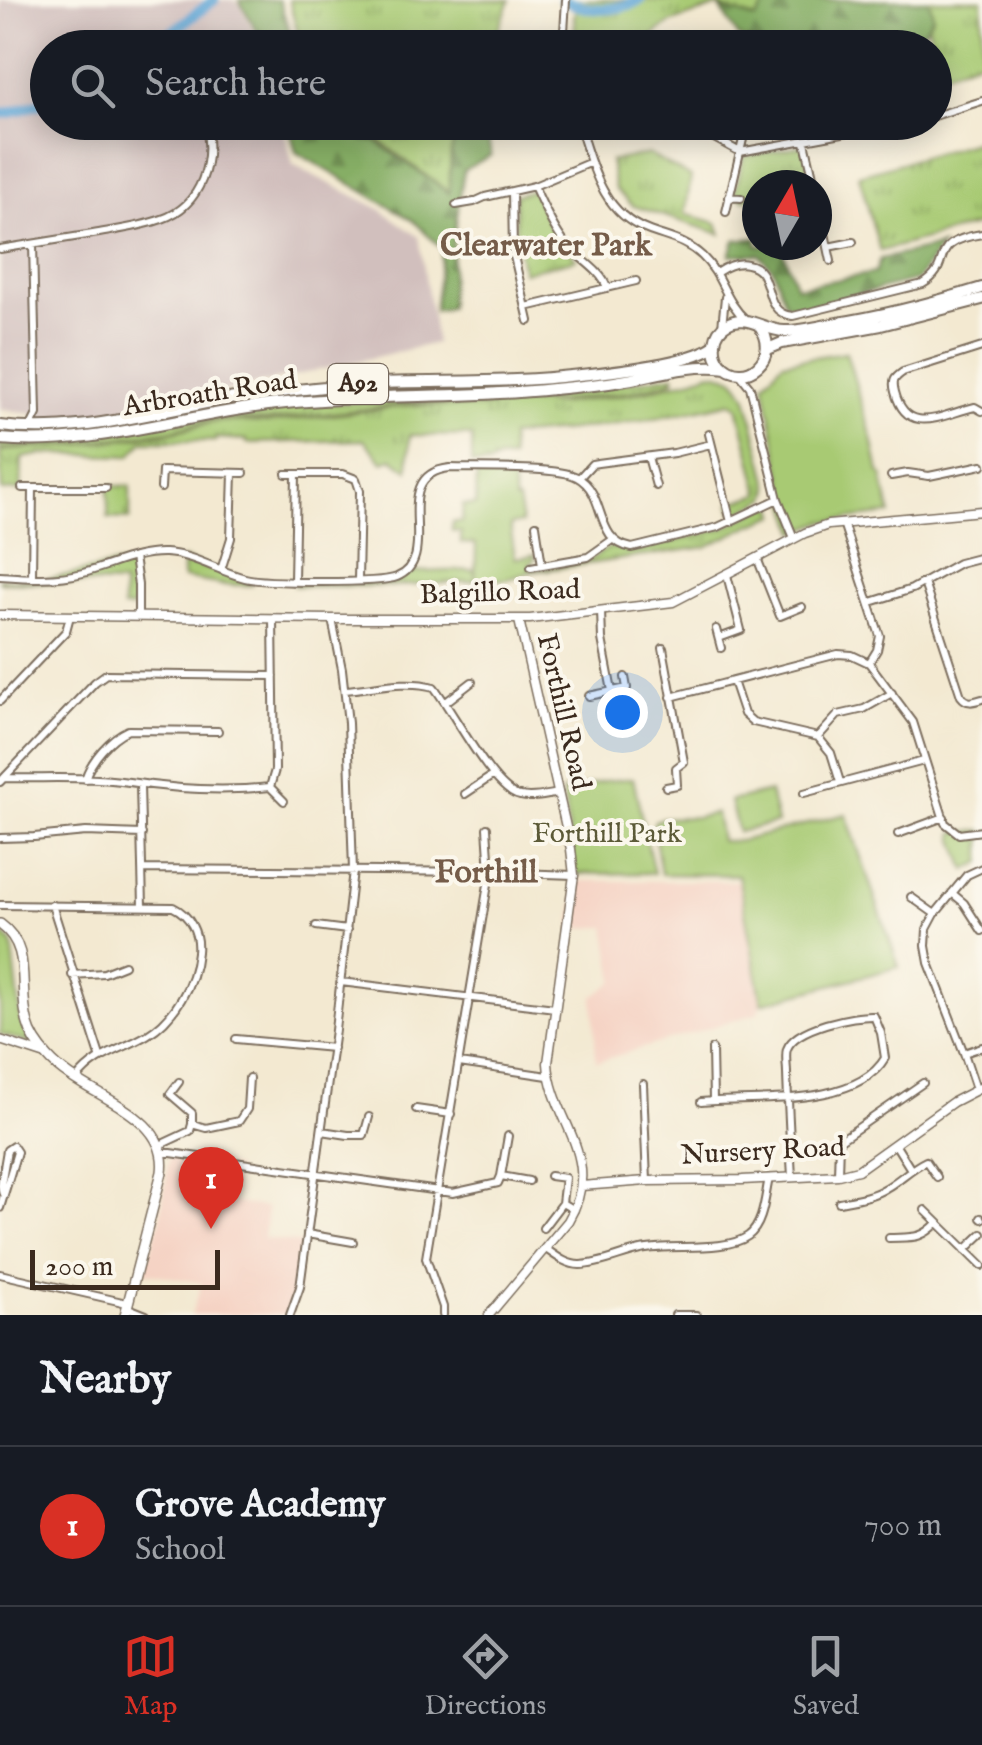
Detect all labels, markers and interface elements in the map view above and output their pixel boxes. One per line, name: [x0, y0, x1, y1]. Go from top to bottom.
search box: [30, 30, 952, 140]
icon: search: [65, 58, 120, 113]
text: Search here: [145, 61, 326, 109]
north arrow: [742, 170, 832, 260]
district label: Clearwater Park: [440, 226, 653, 267]
street label: Arbroath Road: [120, 363, 299, 425]
road number: A92: [328, 364, 388, 404]
street label: Balgillo Road: [419, 573, 581, 613]
street label: Forthill Road: [528, 630, 598, 794]
your location: [597, 687, 648, 738]
park label: Forthill Park: [532, 817, 683, 852]
district label: Forthill: [434, 853, 539, 894]
street label: Nursery Road: [680, 1130, 846, 1174]
pin: 1: [178, 1146, 244, 1229]
scale bar: [30, 1245, 220, 1290]
text: 200 m: [45, 1250, 113, 1285]
text: Nearby: [40, 1354, 171, 1407]
text: Grove Academy: [135, 1482, 386, 1530]
text: 1: [67, 1506, 78, 1547]
text: 700 m: [864, 1506, 942, 1547]
text: School: [135, 1530, 225, 1571]
tab: Map: [123, 1629, 178, 1724]
tab: Directions: [424, 1629, 546, 1724]
tab: Saved: [793, 1629, 859, 1724]

